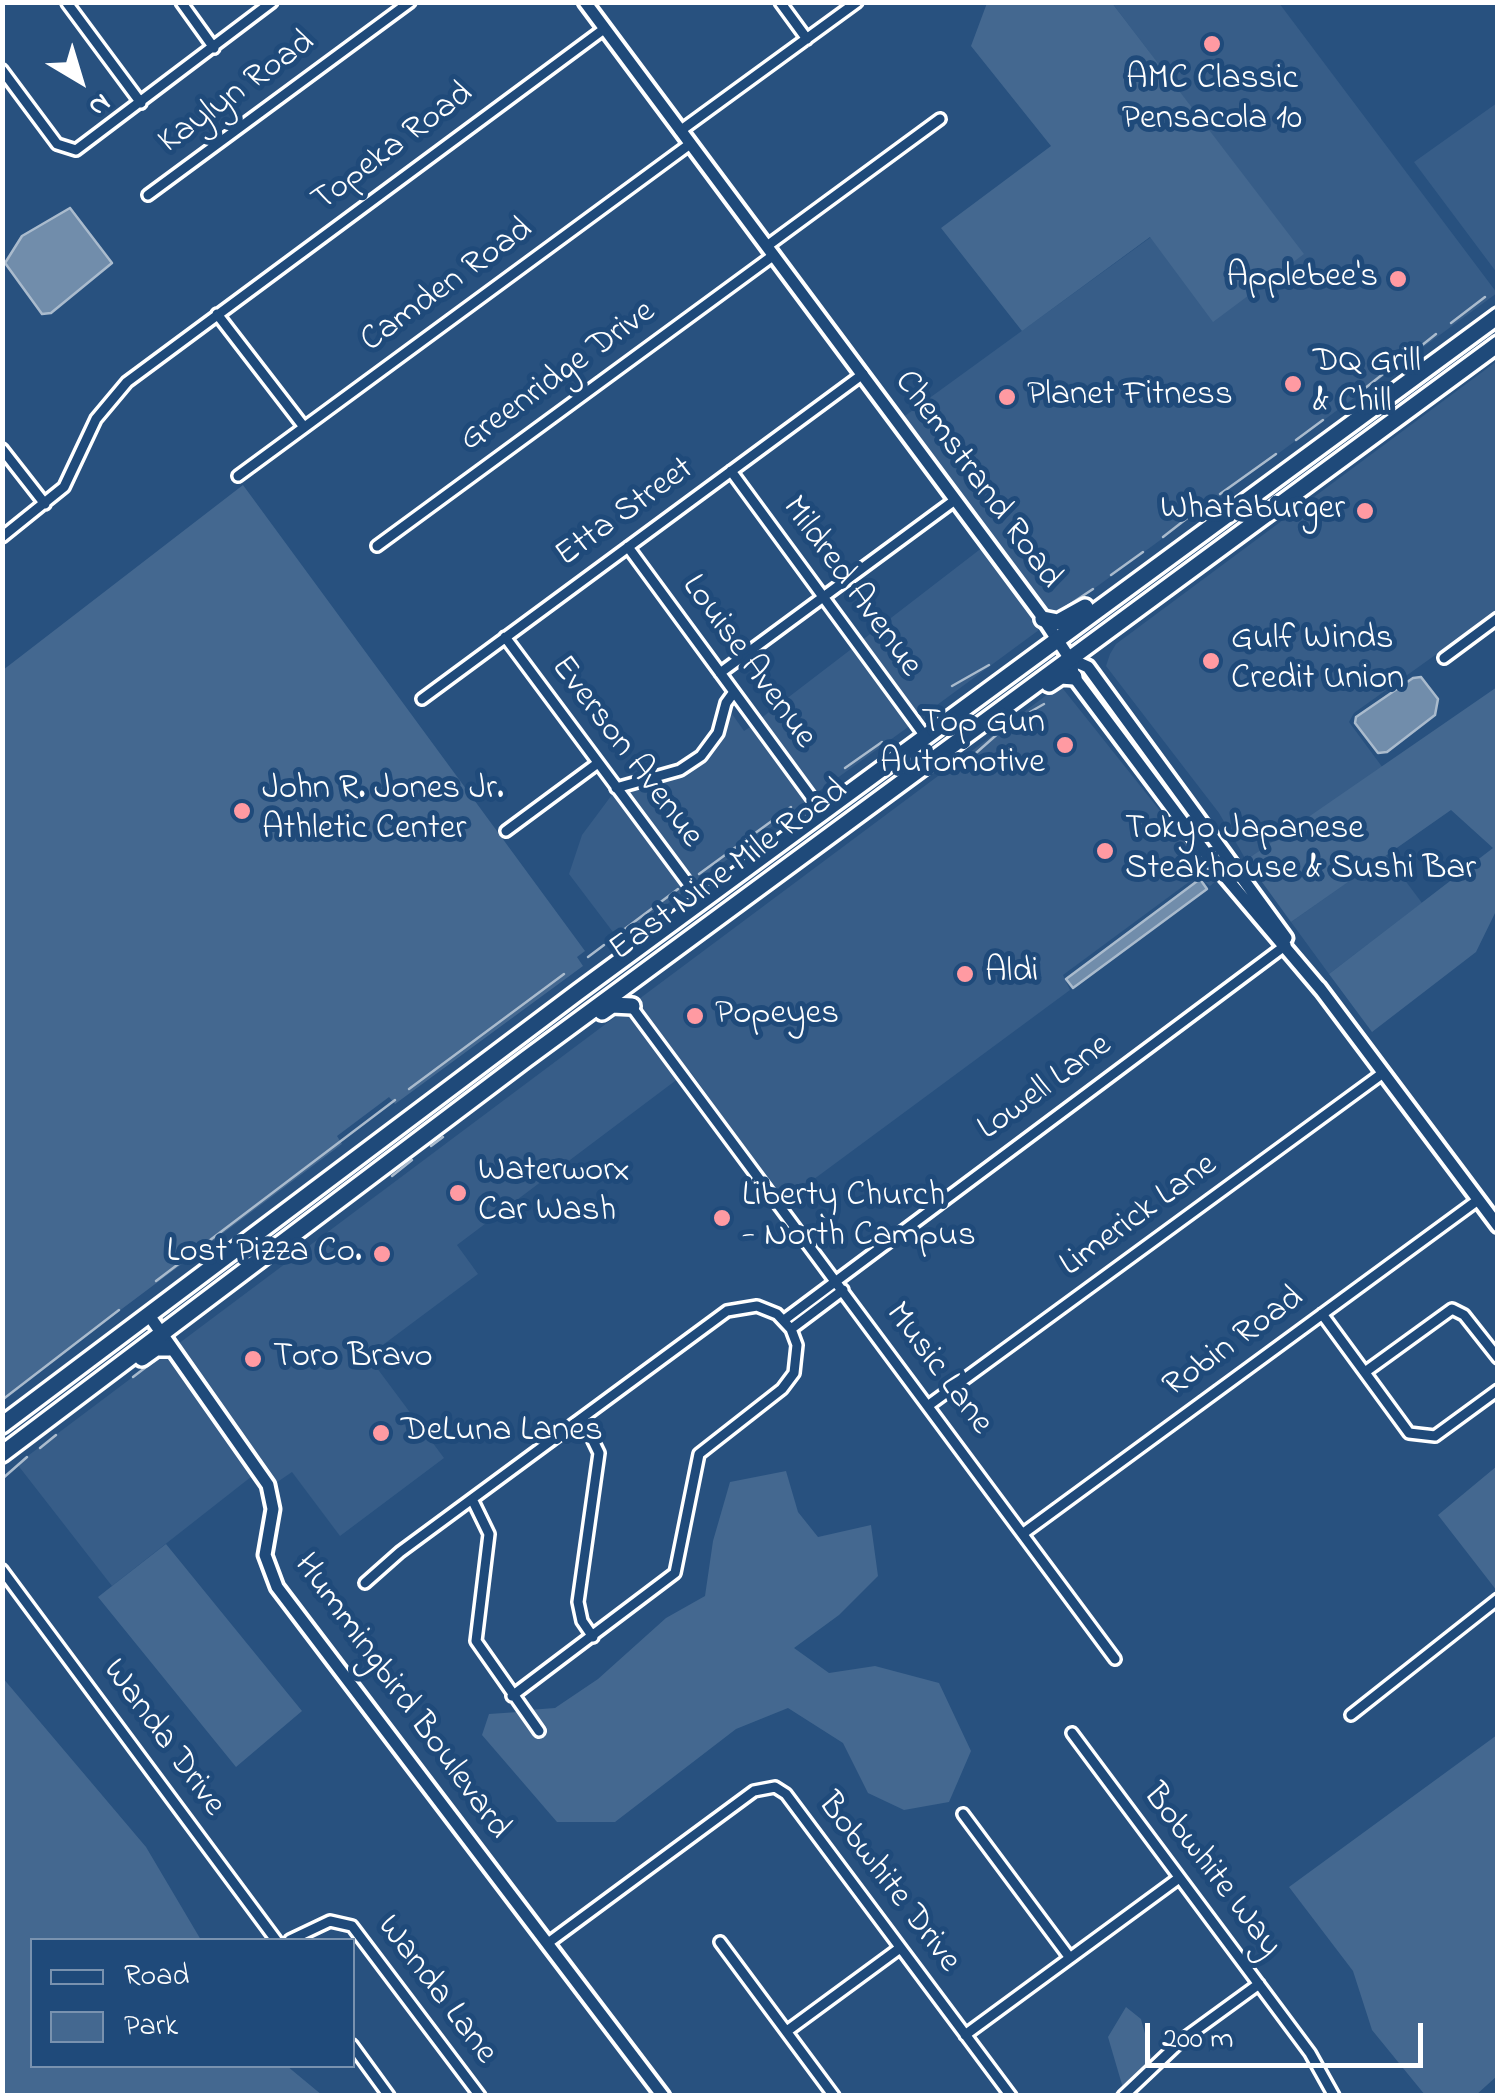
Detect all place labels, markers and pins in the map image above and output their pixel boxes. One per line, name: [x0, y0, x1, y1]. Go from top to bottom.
marker: AMC Classic Pensacola 10: [1201, 33, 1223, 55]
place label: AMC Classic Pensacola 10: [1122, 60, 1302, 142]
place label: Applebee's: [1227, 258, 1378, 300]
marker: Applebee's: [1387, 268, 1409, 290]
place label: DQ Grill & Chill: [1313, 343, 1421, 425]
marker: DQ Grill & Chill: [1282, 373, 1304, 395]
place label: Planet Fitness: [1027, 376, 1233, 418]
marker: Planet Fitness: [996, 386, 1018, 408]
place label: Whataburger: [1160, 490, 1345, 532]
marker: Whataburger: [1354, 500, 1376, 522]
place label: Gulf Winds Credit Union: [1231, 620, 1404, 702]
marker: Gulf Winds Credit Union: [1200, 650, 1222, 672]
place label: Top Gun Automotive: [880, 704, 1045, 786]
marker: Top Gun Automotive: [1054, 734, 1076, 756]
place label: John R. Jones Jr. Athletic Center: [262, 770, 504, 852]
marker: John R. Jones Jr. Athletic Center: [231, 800, 253, 822]
place label: Tokyo Japanese Steakhouse & Sushi Bar: [1125, 810, 1476, 892]
marker: Tokyo Japanese Steakhouse & Sushi Bar: [1094, 840, 1116, 862]
place label: Aldi: [985, 953, 1038, 995]
marker: Aldi: [954, 963, 976, 985]
place label: Popeyes: [715, 995, 839, 1037]
marker: Popeyes: [684, 1005, 706, 1027]
place label: Waterworx Car Wash: [478, 1152, 630, 1234]
place label: Liberty Church - North Campus: [742, 1177, 976, 1259]
marker: Waterworx Car Wash: [447, 1182, 469, 1204]
marker: Liberty Church - North Campus: [711, 1207, 733, 1229]
place label: Lost Pizza Co.: [167, 1233, 362, 1275]
marker: Lost Pizza Co.: [371, 1243, 393, 1265]
place label: Toro Bravo: [273, 1338, 433, 1380]
marker: Toro Bravo: [242, 1348, 264, 1370]
place label: DeLuna Lanes: [401, 1412, 603, 1454]
marker: DeLuna Lanes: [370, 1422, 392, 1444]

